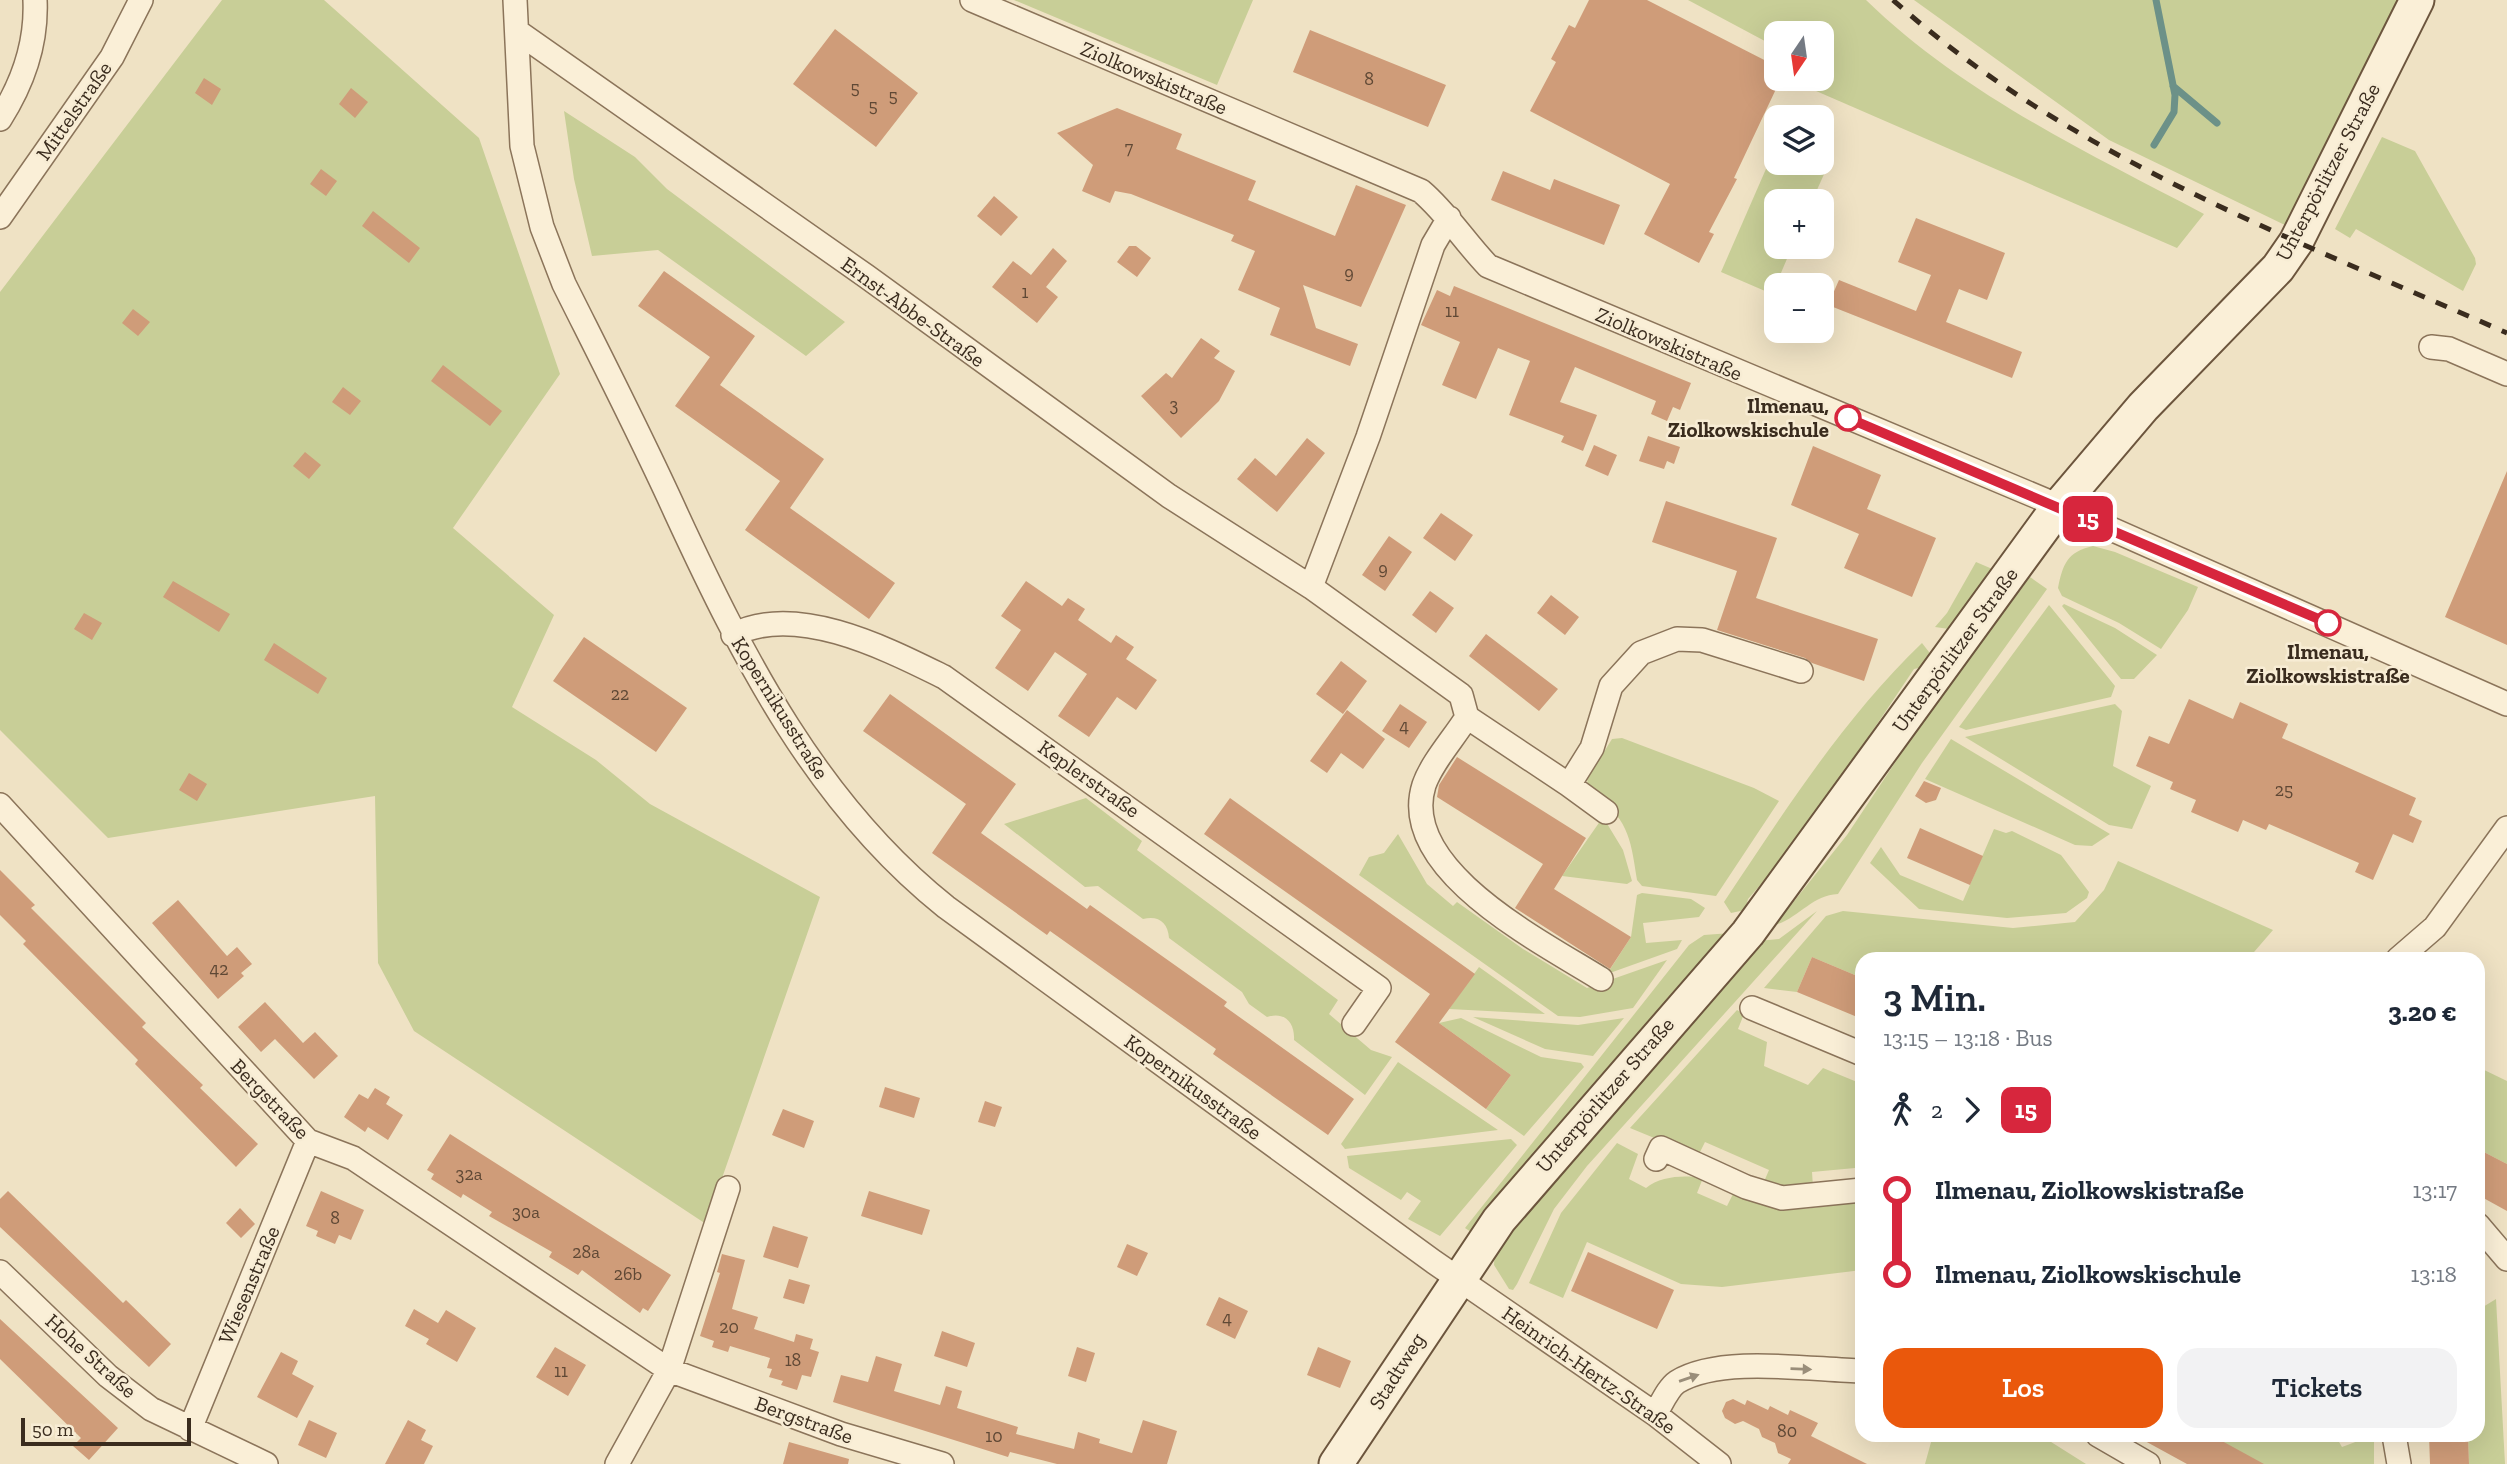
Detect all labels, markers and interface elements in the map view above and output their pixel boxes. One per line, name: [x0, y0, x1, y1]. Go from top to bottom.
north arrow: [1764, 21, 1834, 91]
map controls: [1764, 21, 1834, 343]
street label: Ziolkowskistraße: [1077, 35, 1231, 120]
street label: Mittelstraße: [30, 56, 117, 165]
house number: 8: [1364, 68, 1374, 90]
house number: 5: [850, 77, 860, 99]
street label: Unterpörlitzer Straße: [2270, 78, 2385, 265]
house number: 5: [888, 85, 898, 107]
house number: 5: [868, 95, 878, 117]
button: layers: [1764, 105, 1834, 175]
house number: 7: [1125, 137, 1134, 159]
button: +: [1764, 189, 1834, 259]
street label: Ernst-Abbe-Straße: [837, 251, 990, 372]
house number: 9: [1344, 262, 1354, 284]
button: −: [1764, 273, 1834, 343]
house number: 1: [1022, 281, 1029, 303]
house number: 11: [1445, 300, 1459, 322]
street label: Ziolkowskistraße: [1592, 301, 1746, 386]
place label: Ilmenau, Ziolkowskischule: [1668, 393, 1829, 442]
house number: 3: [1170, 394, 1179, 416]
marker: Ilmenau, Ziolkowskischule: [1835, 405, 1861, 431]
line badge: 15: [2056, 496, 2120, 542]
text: 15: [2077, 504, 2099, 533]
house number: 9: [1378, 558, 1388, 580]
street label: Unterpörlitzer Straße: [1886, 562, 2023, 737]
marker: Ilmenau, Ziolkowskistraße: [2315, 610, 2341, 636]
street label: Kopernikusstraße: [727, 632, 834, 784]
place label: Ilmenau, Ziolkowskistraße: [2246, 639, 2410, 688]
house number: 22: [611, 683, 629, 705]
house number: 4: [1399, 715, 1409, 737]
street label: Keplerstraße: [1034, 734, 1145, 823]
house number: 25: [2275, 779, 2293, 801]
house number: 42: [210, 958, 228, 980]
text: 3 Min.: [1883, 975, 1986, 1021]
text: 3.20 €: [2388, 996, 2457, 1028]
street label: Unterpörlitzer Straße: [1530, 1012, 1679, 1177]
text: 13:15 – 13:18 · Bus: [1883, 1024, 2053, 1052]
street label: Kopernikusstraße: [1120, 1028, 1267, 1145]
street label: Bergstraße: [226, 1053, 315, 1144]
icon: walk: [1883, 1091, 1921, 1129]
icon: forward: [1953, 1091, 1991, 1129]
text: 15: [2015, 1095, 2037, 1124]
text: 2: [1931, 1096, 1943, 1124]
house number: 32a: [456, 1163, 483, 1185]
text: Ilmenau, Ziolkowskistraße: [1935, 1174, 2244, 1206]
text: 13:17: [2412, 1176, 2457, 1204]
house number: 30a: [512, 1201, 540, 1223]
house number: 8: [330, 1207, 340, 1229]
street label: Wiesenstraße: [212, 1222, 285, 1348]
house number: 28a: [572, 1241, 600, 1263]
text: Ilmenau, Ziolkowskischule: [1935, 1258, 2241, 1290]
text: 13:18: [2411, 1260, 2457, 1288]
house number: 26b: [614, 1263, 642, 1285]
street label: Heinrich-Hertz-Straße: [1498, 1300, 1681, 1439]
house number: 4: [1222, 1307, 1232, 1329]
street label: Hohe Straße: [41, 1308, 142, 1403]
house number: 20: [719, 1316, 739, 1338]
street label: Stadtweg: [1363, 1327, 1430, 1414]
button: Los: [1883, 1348, 2163, 1428]
button: Tickets: [2177, 1348, 2457, 1428]
house number: 18: [785, 1349, 801, 1371]
house number: 11: [554, 1360, 568, 1382]
one-way arrow: [1790, 1364, 1812, 1375]
one-way arrow: [1679, 1372, 1700, 1383]
street label: Bergstraße: [752, 1390, 857, 1449]
scale bar: [21, 1415, 191, 1447]
text: 50 m: [32, 1418, 73, 1441]
house number: 80: [1777, 1420, 1797, 1442]
house number: 10: [985, 1425, 1003, 1447]

